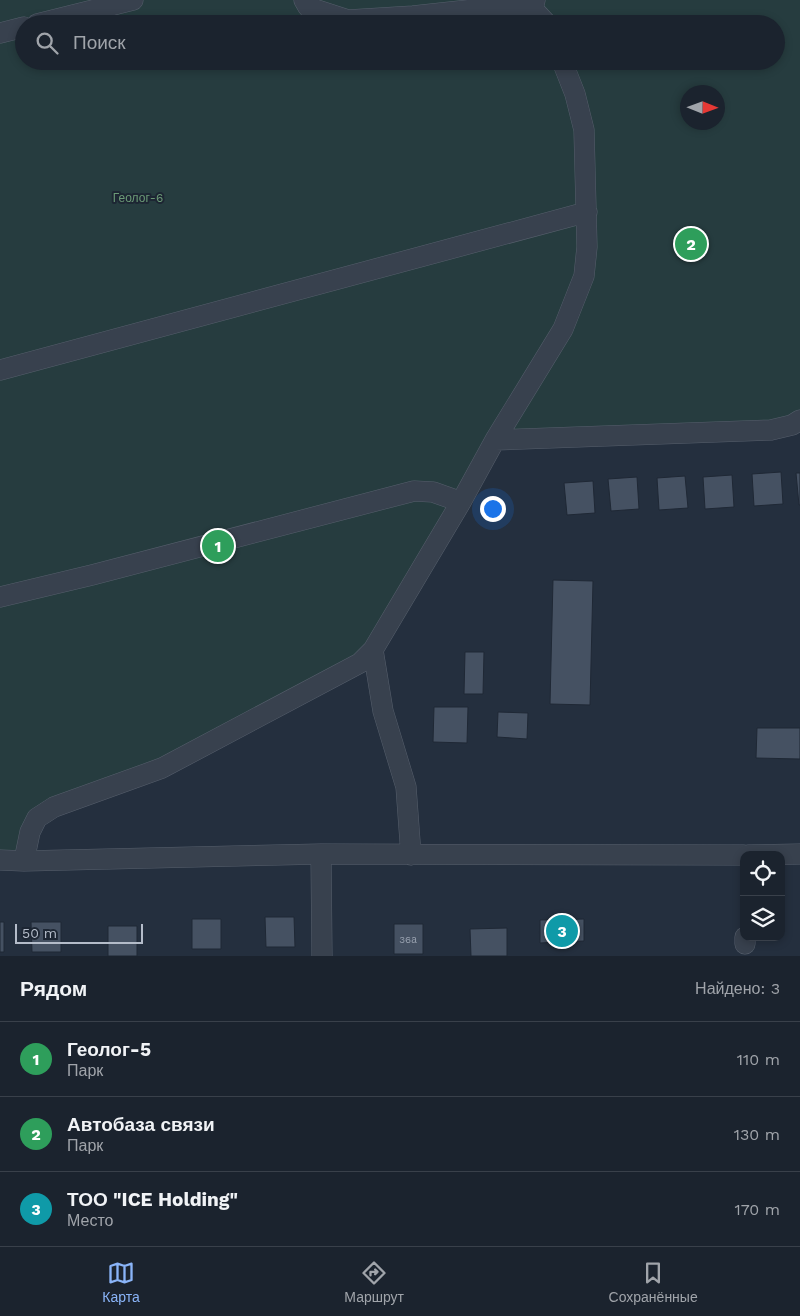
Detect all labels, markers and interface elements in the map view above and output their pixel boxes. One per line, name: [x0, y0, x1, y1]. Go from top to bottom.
search box: [15, 15, 785, 70]
icon: search: [33, 29, 61, 57]
text: Поиск: [73, 31, 126, 54]
north arrow: [680, 85, 725, 130]
park label: Геолог-6: [113, 191, 163, 205]
pin: 2: [675, 225, 707, 263]
your location: [480, 496, 506, 522]
pin: 1: [202, 527, 234, 565]
map controls: [740, 851, 785, 941]
button: locate: [740, 851, 785, 896]
button: layers: [740, 896, 785, 941]
pin: 3: [546, 912, 578, 950]
scale bar: [15, 921, 142, 944]
text: 50 m: [22, 925, 57, 941]
house number: 36а: [399, 934, 417, 945]
text: Рядом: [20, 976, 87, 1001]
text: Найдено: 3: [695, 979, 780, 998]
text: Геолог-5: [67, 1038, 151, 1061]
text: 1: [33, 1050, 39, 1069]
text: 110 m: [737, 1050, 780, 1069]
text: Парк: [67, 1061, 103, 1080]
text: Автобаза связи: [67, 1113, 215, 1136]
text: 2: [31, 1125, 41, 1144]
text: 130 m: [734, 1125, 780, 1144]
text: Парк: [67, 1136, 103, 1155]
text: ТОО "ICE Holding": [67, 1188, 238, 1211]
text: 3: [31, 1200, 41, 1219]
text: 170 m: [734, 1200, 780, 1219]
text: Место: [67, 1211, 113, 1230]
tab: Карта: [102, 1259, 140, 1305]
tab: Маршрут: [344, 1259, 404, 1305]
tab: Сохранённые: [609, 1259, 698, 1305]

